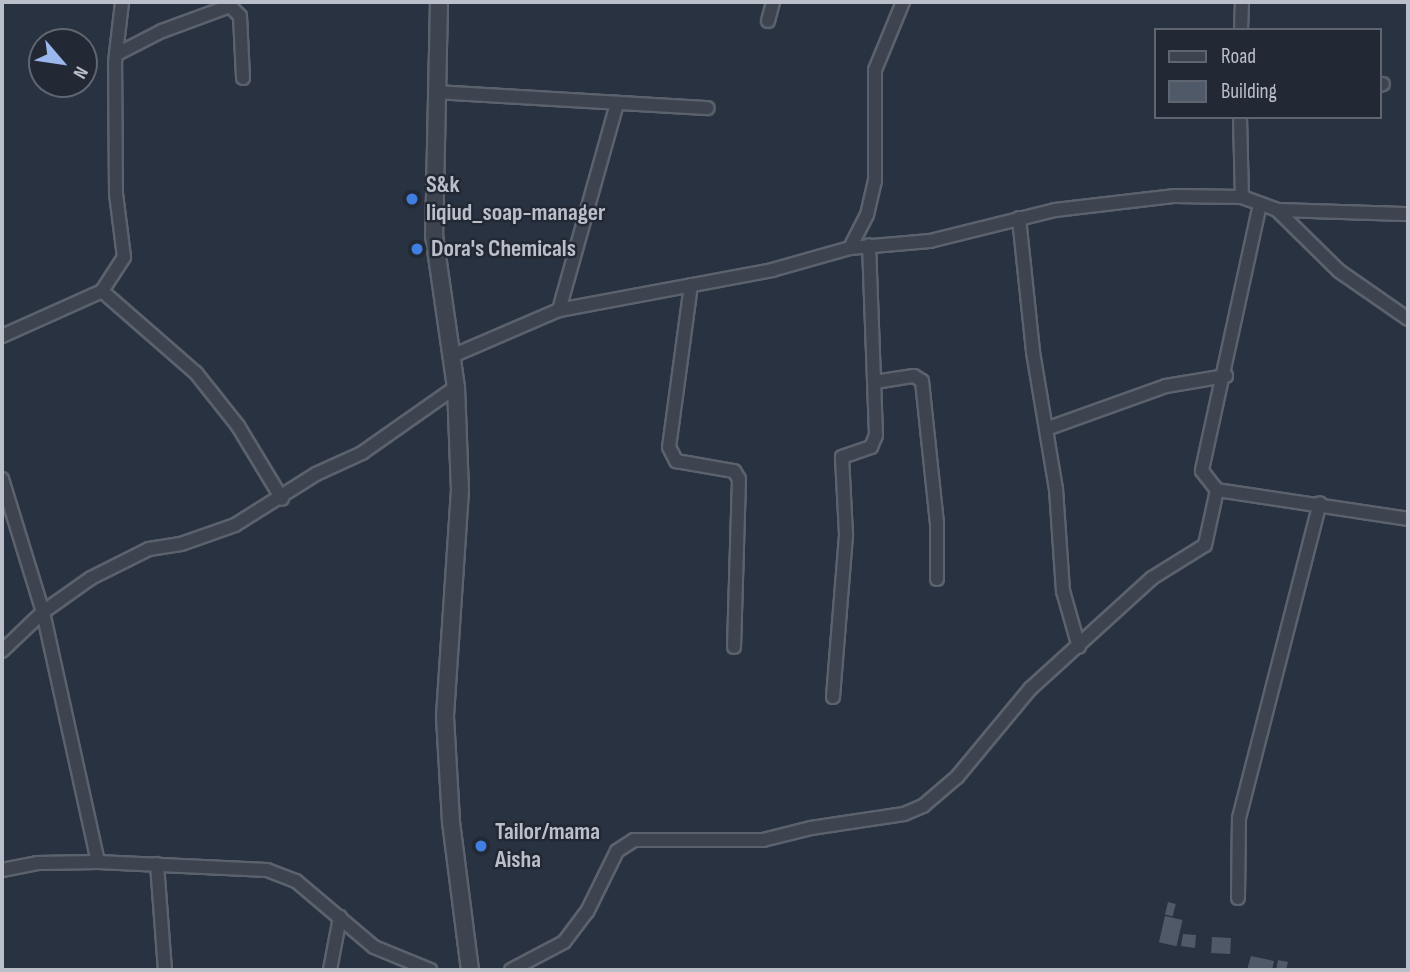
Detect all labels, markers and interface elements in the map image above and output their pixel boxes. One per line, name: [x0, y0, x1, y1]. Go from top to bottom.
north arrow: [28, 28, 98, 98]
legend: [1154, 28, 1382, 119]
text: Road: [1221, 44, 1256, 69]
text: N: [68, 62, 93, 82]
text: Building: [1221, 79, 1277, 104]
place label: S&k liqiud_soap-manager: [426, 171, 605, 227]
marker: S&k liqiud_soap-manager: [404, 191, 420, 207]
place label: Dora's Chemicals: [431, 235, 576, 263]
marker: Dora's Chemicals: [409, 241, 425, 257]
place label: Tailor/mama Aisha: [495, 818, 600, 874]
marker: Tailor/mama Aisha: [473, 838, 489, 854]

